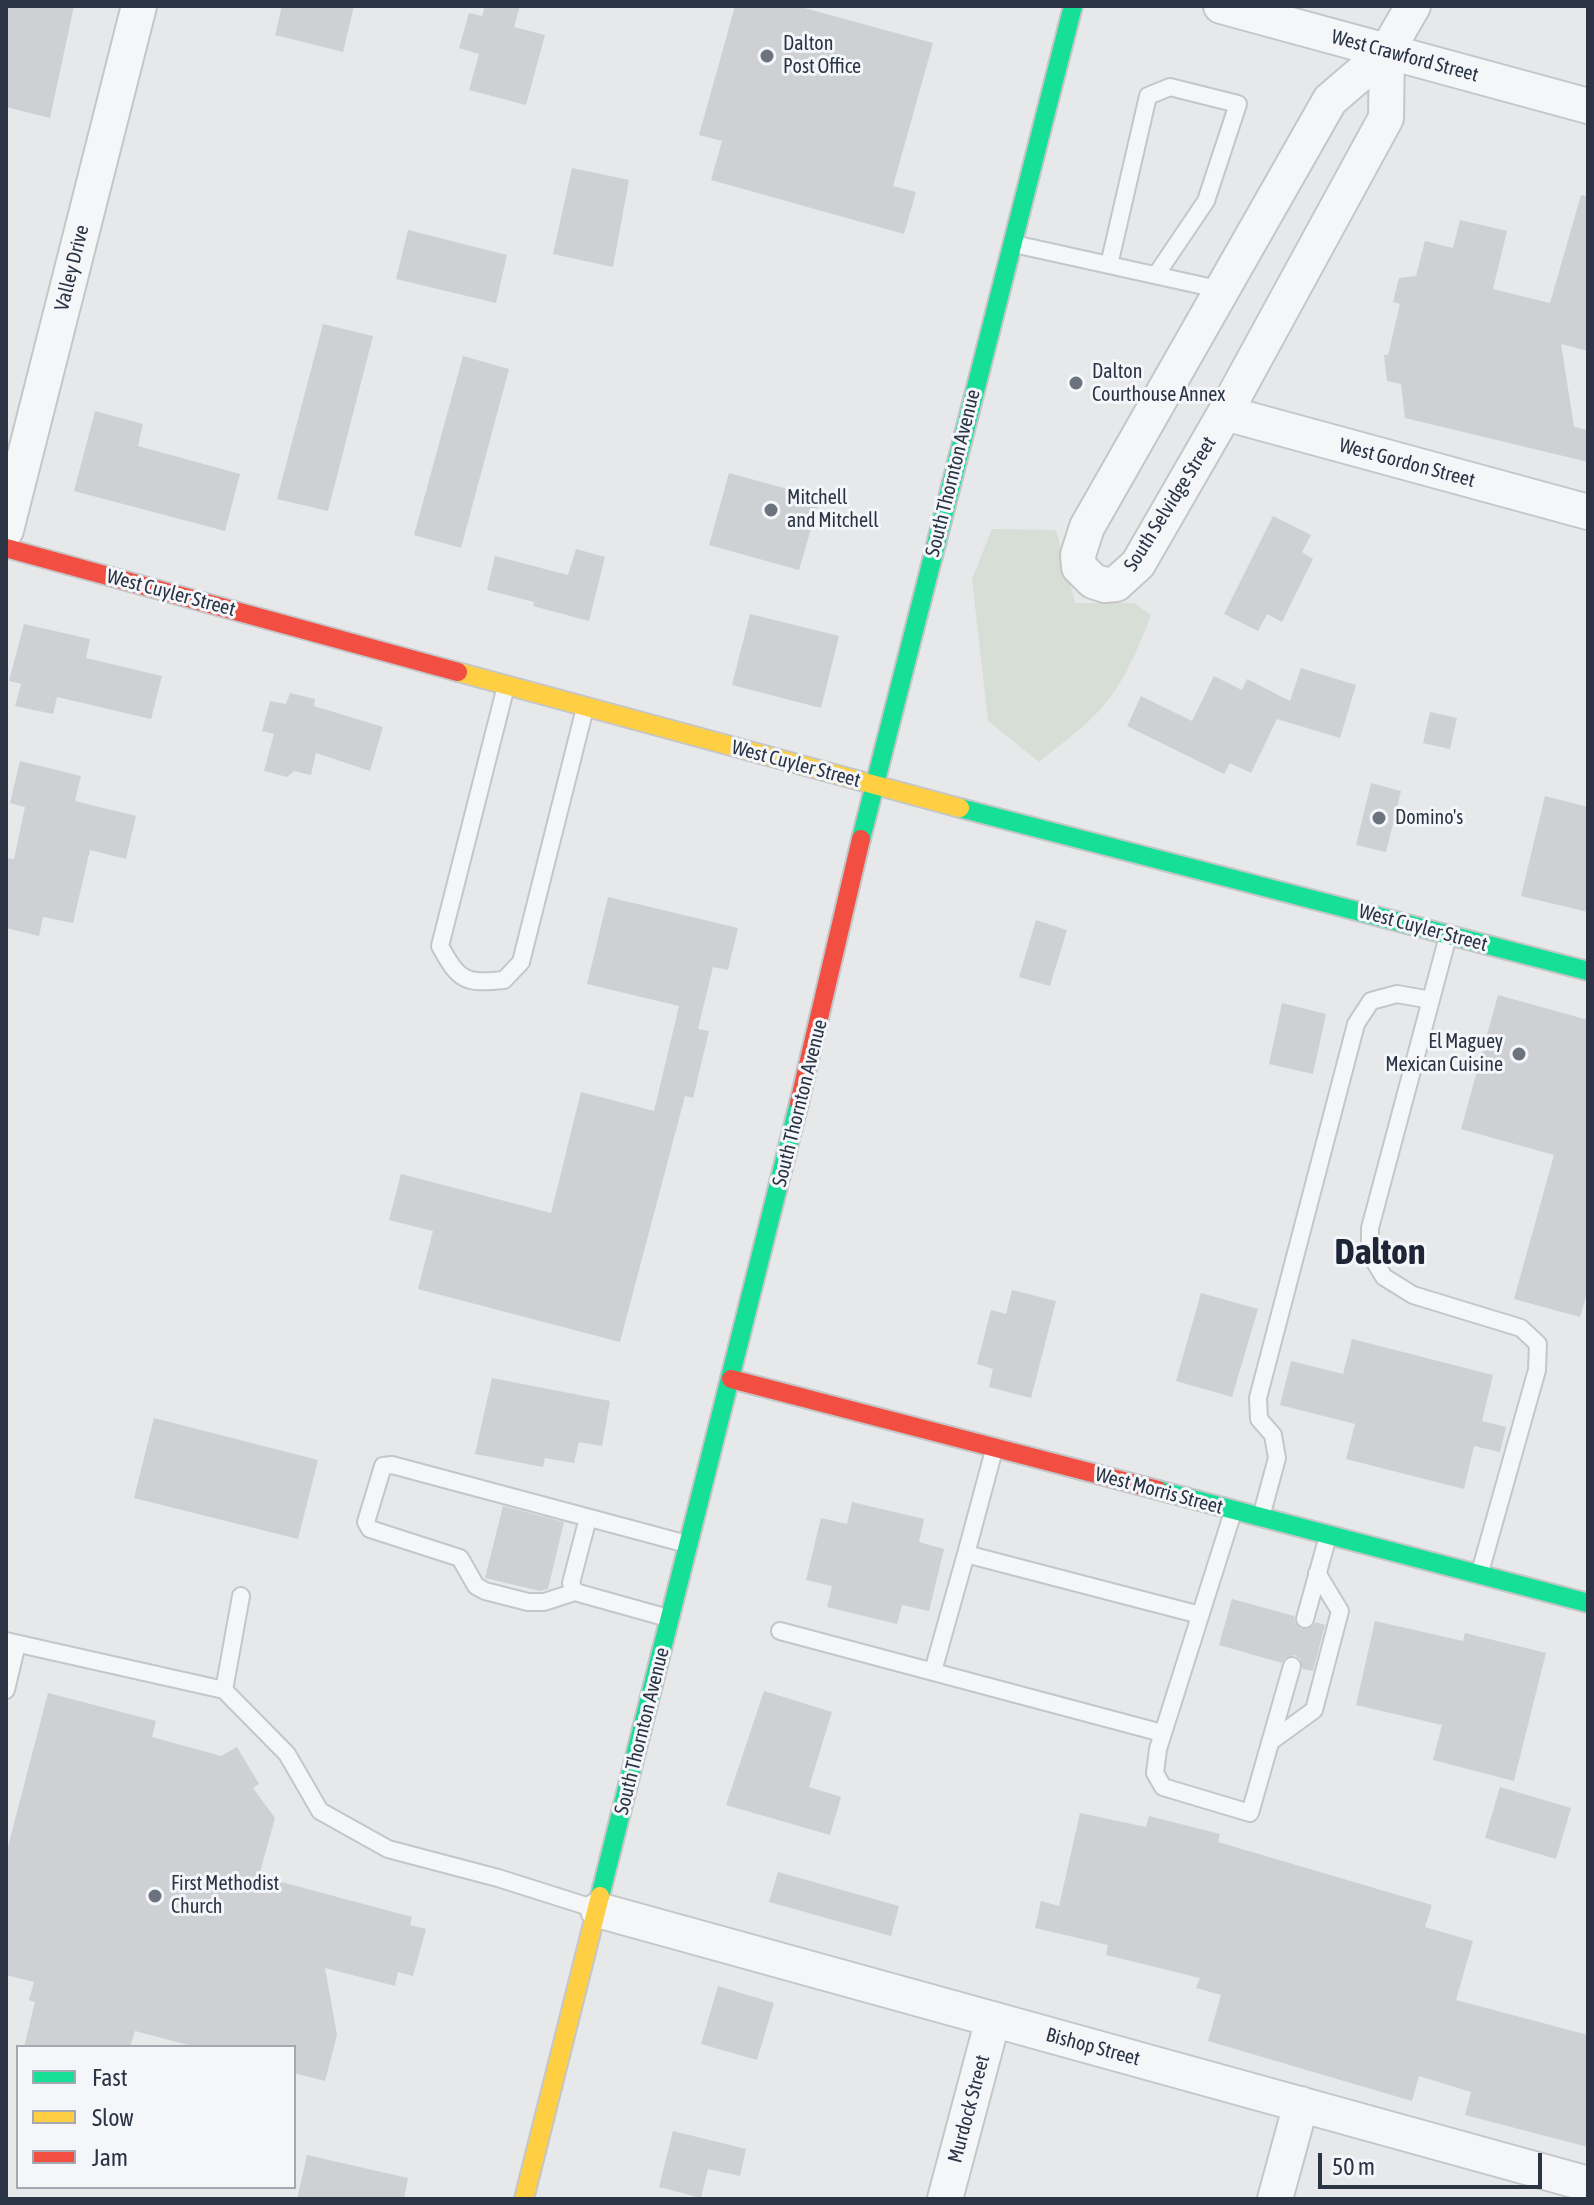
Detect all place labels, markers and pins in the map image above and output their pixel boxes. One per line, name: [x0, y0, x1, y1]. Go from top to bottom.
place label: Dalton Post Office: [783, 32, 861, 79]
marker: Dalton Post Office: [758, 47, 776, 65]
place label: Dalton Courthouse Annex: [1092, 360, 1225, 407]
marker: Dalton Courthouse Annex: [1067, 374, 1085, 392]
place label: Mitchell and Mitchell: [787, 486, 879, 533]
marker: Mitchell and Mitchell: [762, 501, 780, 519]
place label: Domino's: [1395, 806, 1463, 830]
marker: Domino's: [1370, 809, 1388, 827]
place label: El Maguey Mexican Cuisine: [1385, 1030, 1503, 1077]
marker: El Maguey Mexican Cuisine: [1510, 1045, 1528, 1063]
place label: First Methodist Church: [171, 1872, 279, 1919]
marker: First Methodist Church: [146, 1887, 164, 1905]

